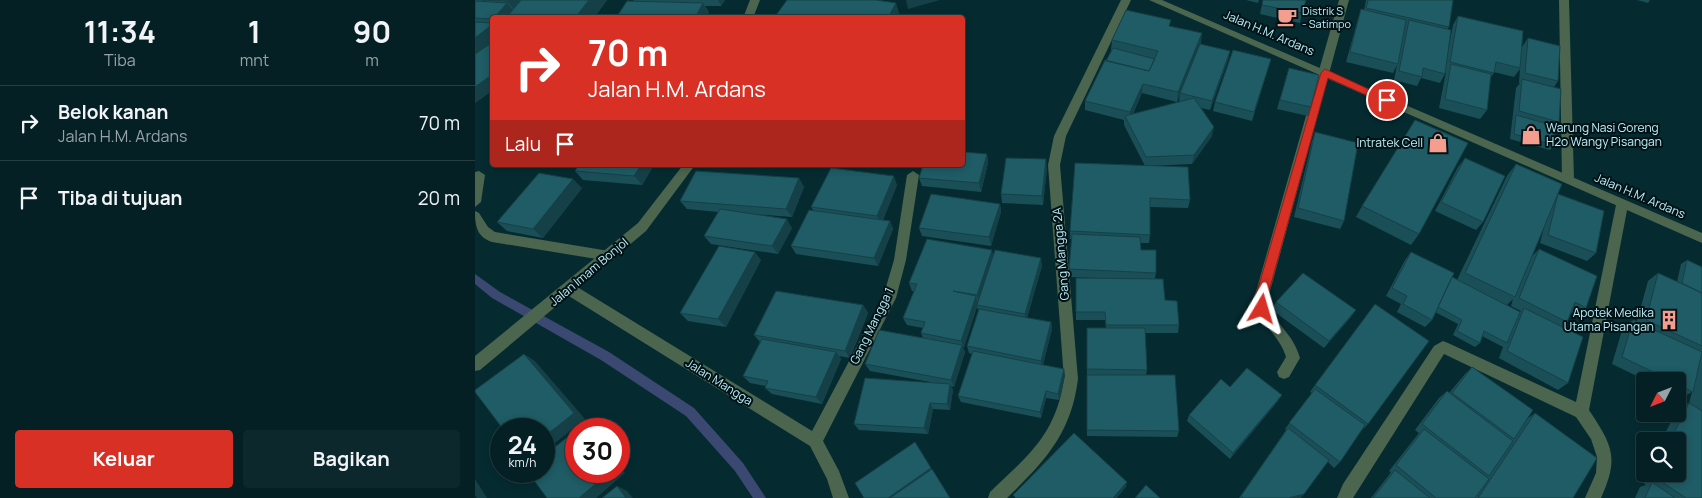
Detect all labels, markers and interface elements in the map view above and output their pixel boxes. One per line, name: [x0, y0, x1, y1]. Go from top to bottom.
place label: Distrik S - Satimpo: [1302, 3, 1352, 31]
street label: Jalan H.M. Ardans: [1221, 6, 1317, 59]
cafe icon: Distrik S - Satimpo: [1276, 6, 1298, 28]
text: 11:34: [84, 11, 156, 52]
text: 1: [248, 11, 261, 52]
text: 90: [353, 11, 391, 52]
text: 70 m: [588, 29, 668, 77]
icon: right: [505, 35, 570, 100]
text: Tiba: [104, 49, 136, 71]
text: mnt: [240, 49, 269, 71]
text: m: [365, 49, 379, 71]
text: Jalan H.M. Ardans: [588, 74, 766, 104]
pin: [1366, 79, 1408, 121]
icon: arrive: [1373, 86, 1401, 114]
text: Belok kanan: [58, 99, 168, 125]
icon: right: [15, 109, 43, 137]
text: 70 m: [419, 110, 460, 136]
place label: Warung Nasi Goreng H2o Wangy Pisangan: [1546, 119, 1662, 150]
shop icon: Warung Nasi Goreng H2o Wangy Pisangan: [1520, 124, 1542, 146]
text: Jalan H.M. Ardans: [58, 125, 187, 147]
icon: arrive: [551, 130, 579, 158]
text: Lalu: [505, 131, 541, 157]
shop icon: Intratek Cell: [1427, 132, 1449, 154]
place label: Intratek Cell: [1356, 134, 1423, 151]
street label: Jalan H.M. Ardans: [1592, 169, 1688, 222]
icon: arrive: [15, 184, 43, 212]
text: Tiba di tujuan: [58, 185, 182, 211]
text: 20 m: [418, 185, 460, 211]
street label: Gang Mangga 2A: [1048, 207, 1073, 301]
street label: Jalan Imam Bonjol: [546, 234, 632, 310]
position arrow: [1235, 282, 1287, 334]
street label: Gang Mangga 1: [846, 284, 898, 367]
place label: Apotek Medika Utama Pisangan: [1564, 304, 1654, 335]
building icon: Apotek Medika Utama Pisangan: [1658, 309, 1680, 331]
street label: Jalan Mangga: [683, 354, 756, 409]
north arrow: [1636, 372, 1686, 422]
map controls: [1636, 372, 1686, 482]
speed limit sign: 30: [565, 418, 630, 483]
text: 24: [508, 427, 537, 462]
button: Keluar: [15, 430, 233, 488]
button: Bagikan: [243, 430, 460, 488]
button: search: [1636, 432, 1686, 482]
text: km/h: [509, 454, 536, 471]

